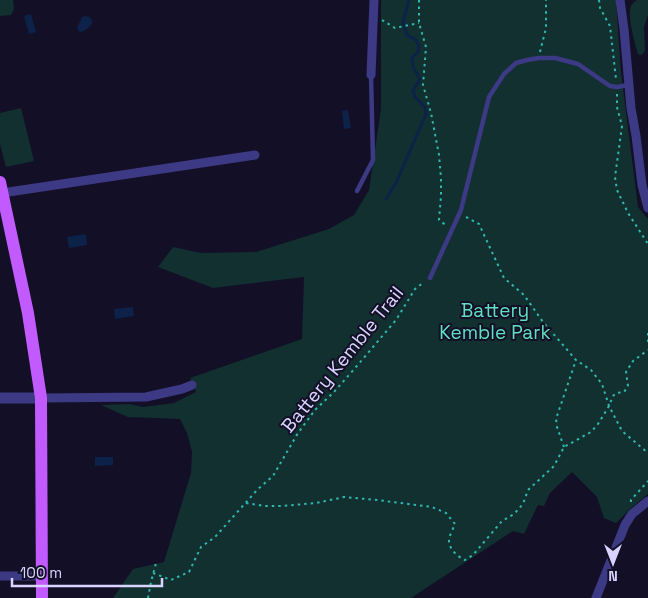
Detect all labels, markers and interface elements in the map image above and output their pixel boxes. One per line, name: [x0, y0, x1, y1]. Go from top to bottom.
street label: Battery Kemble Trail: [276, 281, 409, 438]
park label: Battery Kemble Park: [439, 298, 551, 345]
north arrow: [588, 538, 638, 588]
scale bar: [12, 556, 162, 588]
text: 100 m: [20, 563, 62, 582]
text: N: [608, 567, 618, 585]

